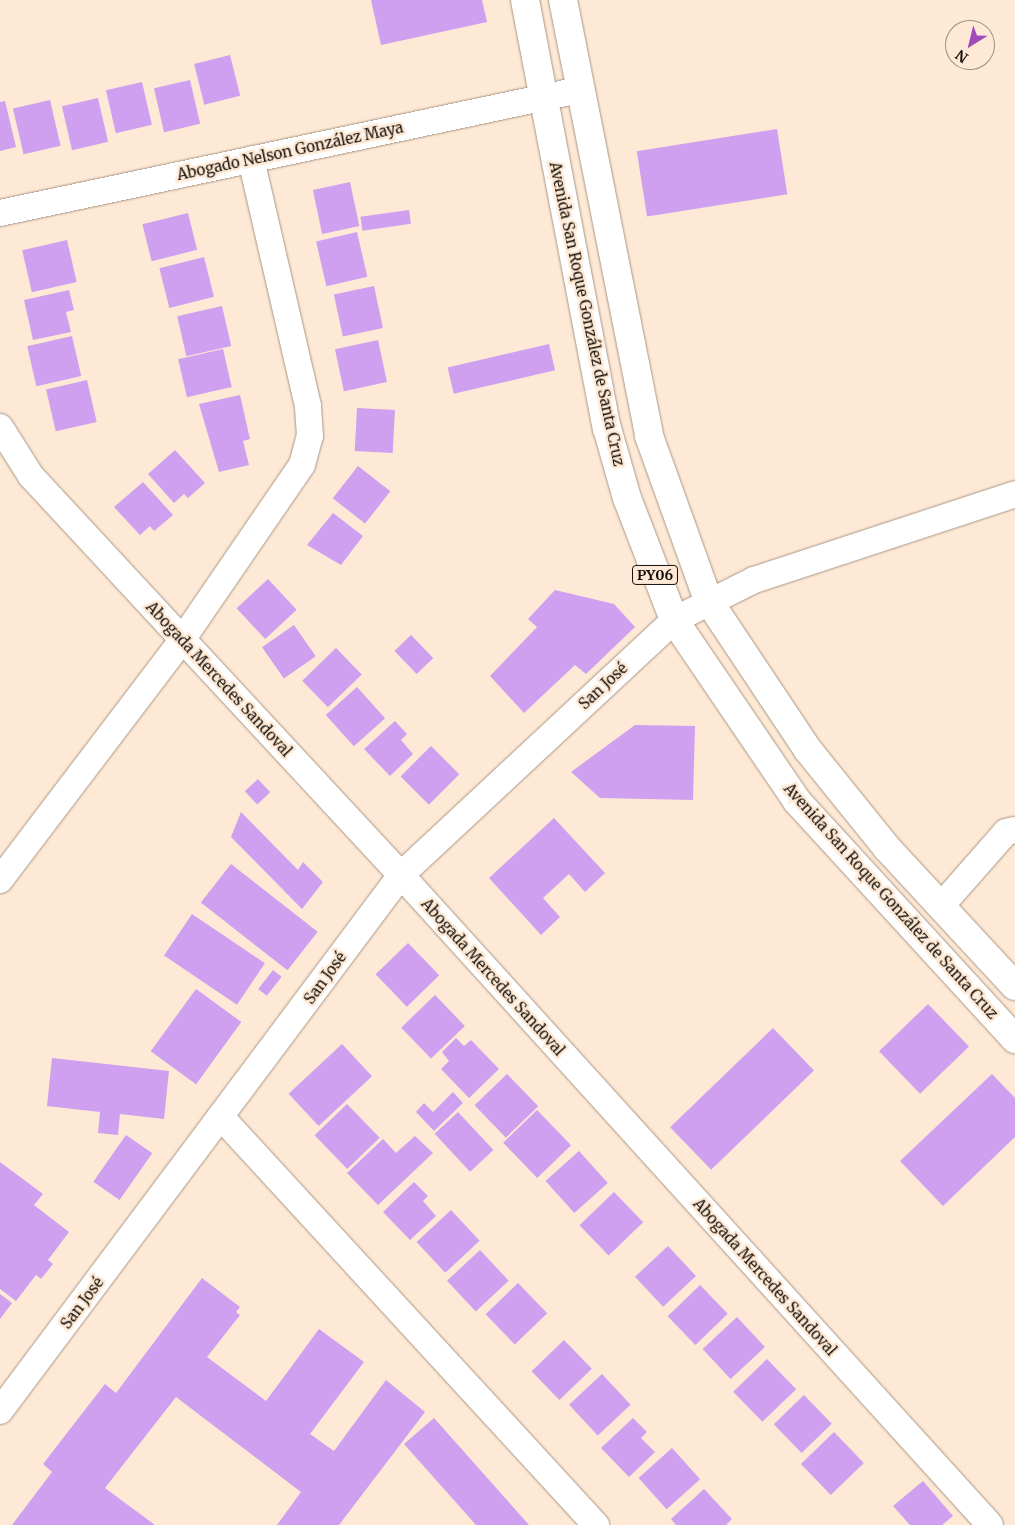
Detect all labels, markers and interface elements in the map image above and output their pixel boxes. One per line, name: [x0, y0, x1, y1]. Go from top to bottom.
north arrow: [945, 20, 995, 70]
text: N: [952, 46, 972, 67]
street label: Abogado Nelson González Maya: [175, 118, 405, 184]
street label: Avenida San Roque González de Santa Cruz: [546, 160, 628, 468]
road number: PY06: [631, 564, 679, 586]
street label: Abogada Mercedes Sandoval: [142, 598, 296, 760]
street label: San José: [575, 659, 631, 713]
street label: Avenida San Roque González de Santa Cruz: [780, 780, 1002, 1022]
street label: Abogada Mercedes Sandoval: [418, 895, 568, 1059]
street label: San José: [300, 949, 350, 1007]
street label: Abogada Mercedes Sandoval: [690, 1195, 840, 1359]
street label: San José: [57, 1274, 107, 1332]

